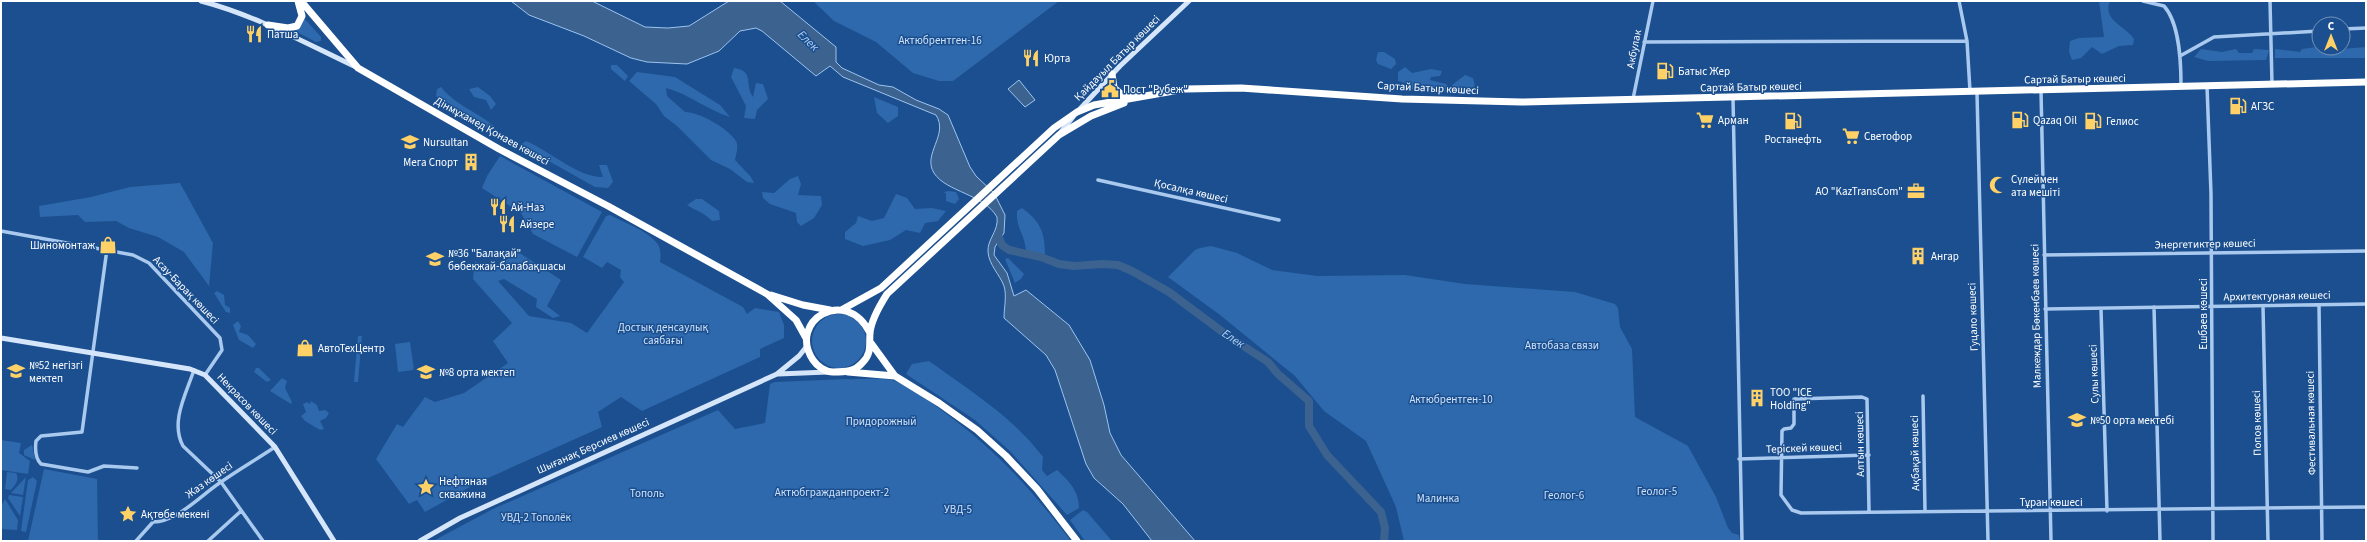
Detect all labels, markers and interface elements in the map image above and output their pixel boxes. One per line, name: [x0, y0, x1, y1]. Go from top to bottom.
street label: Қайдауыл Батыр көшесі: [1071, 12, 1163, 104]
north arrow: [2311, 16, 2351, 56]
text: С: [2328, 19, 2335, 34]
restaurant icon: Патша: [244, 24, 264, 44]
place label: Патша: [267, 27, 298, 42]
water label: Елек: [794, 27, 823, 56]
street label: Акбулак: [1623, 28, 1645, 70]
park label: Актюбрентген-16: [898, 33, 982, 48]
restaurant icon: Юрта: [1021, 48, 1041, 68]
place label: Юрта: [1044, 51, 1070, 66]
fuel station icon: Батыс Жер: [1655, 61, 1675, 81]
place label: Батыс Жер: [1678, 64, 1730, 79]
street label: Сартай Батыр көшесі: [2024, 71, 2126, 87]
street label: Сартай Батыр көшесі: [1377, 78, 1479, 98]
public building icon: Пост "Рубеж": [1100, 79, 1120, 99]
street label: Сартай Батыр көшесі: [1700, 79, 1802, 95]
place label: Пост "Рубеж": [1123, 82, 1188, 97]
street label: Дінмұхамед Қонаев көшесі: [432, 93, 552, 169]
fuel station icon: АГЗС: [2228, 96, 2248, 116]
place label: АГЗС: [2251, 99, 2274, 114]
supermarket icon: Арман: [1695, 110, 1715, 130]
fuel station icon: Qazaq Oil: [2010, 110, 2030, 130]
fuel station icon: Ростанефть: [1783, 111, 1803, 131]
fuel station icon: Гелиос: [2083, 111, 2103, 131]
place label: Арман: [1718, 113, 1749, 128]
place label: Qazaq Oil: [2033, 113, 2077, 128]
place label: Гелиос: [2106, 114, 2139, 129]
supermarket icon: Светофор: [1841, 126, 1861, 146]
place label: Светофор: [1864, 129, 1912, 144]
school or university icon: Nursultan: [400, 132, 420, 152]
place label: Ростанефть: [1764, 132, 1822, 147]
place label: Nursultan: [423, 135, 468, 150]
building icon: Мега Спорт: [461, 152, 481, 172]
place label: Мега Спорт: [403, 155, 458, 170]
place label: Сүлеймен ата мешіті: [2011, 172, 2060, 200]
street label: Қосалқа көшесі: [1153, 175, 1229, 207]
mosque icon: Сүлеймен ата мешіті: [1988, 175, 2008, 195]
office icon: АО "KazTransCom": [1906, 181, 1926, 201]
place label: АО "KazTransCom": [1815, 184, 1903, 199]
restaurant icon: Ай-Наз: [488, 197, 508, 217]
place label: Ай-Наз: [511, 200, 544, 215]
restaurant icon: Айзере: [497, 214, 517, 234]
place label: Айзере: [520, 217, 555, 232]
shop icon: Шиномонтаж: [98, 235, 118, 255]
street label: Энергетиктер көшесі: [2154, 236, 2256, 252]
place label: Шиномонтаж: [30, 238, 95, 253]
street label: Малкеждар Бөкенбаев көшесі: [2027, 244, 2045, 388]
place label: №36 "Балақай" бөбекжай-балабақшасы: [448, 246, 566, 274]
building icon: Ангар: [1908, 246, 1928, 266]
school or university icon: №36 "Балақай" бөбекжай-балабақшасы: [425, 249, 445, 269]
place label: Ангар: [1931, 249, 1959, 264]
street label: Асау-Барақ көшесі: [150, 253, 222, 327]
street label: Ешбаев көшесі: [2196, 278, 2211, 350]
street label: Гуцало көшесі: [1964, 283, 1982, 351]
street label: Архитектурная көшесі: [2223, 288, 2331, 304]
park label: Достық денсаулық саябағы: [618, 320, 708, 348]
water label: Елек: [1218, 325, 1248, 353]
shop icon: АвтоТехЦентр: [295, 338, 315, 358]
park label: Автобаза связи: [1525, 338, 1599, 353]
place label: АвтоТехЦентр: [318, 341, 385, 356]
street label: Сулы көшесі: [2085, 344, 2103, 404]
place label: №52 негізгі мектеп: [29, 358, 83, 386]
school or university icon: №52 негізгі мектеп: [6, 361, 26, 381]
school or university icon: №8 орта мектеп: [416, 362, 436, 382]
place label: №8 орта мектеп: [439, 365, 515, 380]
street label: Некрасов көшесі: [214, 370, 280, 438]
street label: Фестивальная көшесі: [2303, 371, 2319, 475]
place label: ТОО "ICE Holding": [1770, 385, 1812, 413]
building icon: ТОО "ICE Holding": [1747, 388, 1767, 408]
street label: Попов көшесі: [2249, 390, 2265, 456]
park label: Актюбрентген-10: [1409, 392, 1493, 407]
school or university icon: №50 орта мектебі: [2067, 410, 2087, 430]
street label: Алтын көшесі: [1852, 411, 1868, 477]
place label: №50 орта мектебі: [2090, 413, 2174, 428]
street label: Шығанақ Берсиев көшесі: [534, 414, 652, 478]
park label: Придорожный: [846, 414, 916, 429]
street label: Ақбақай көшесі: [1907, 415, 1923, 491]
street label: Теріскей көшесі: [1766, 439, 1842, 457]
street label: Жаз көшесі: [182, 458, 236, 502]
place label: Нефтяная скважина: [439, 474, 487, 502]
place icon: Нефтяная скважина: [416, 477, 436, 497]
park label: Геолог-5: [1637, 484, 1677, 499]
park label: Актюбгражданпроект-2: [775, 485, 889, 500]
park label: Тополь: [630, 486, 664, 501]
park label: Геолог-6: [1544, 488, 1585, 503]
park label: Малинка: [1417, 491, 1459, 506]
street label: Тұран көшесі: [2019, 495, 2083, 510]
park label: УВД-5: [944, 502, 972, 517]
place icon: Ақтөбе мекені: [118, 504, 138, 524]
place label: Ақтөбе мекені: [141, 507, 209, 522]
park label: УВД-2 Тополёк: [501, 510, 572, 525]

